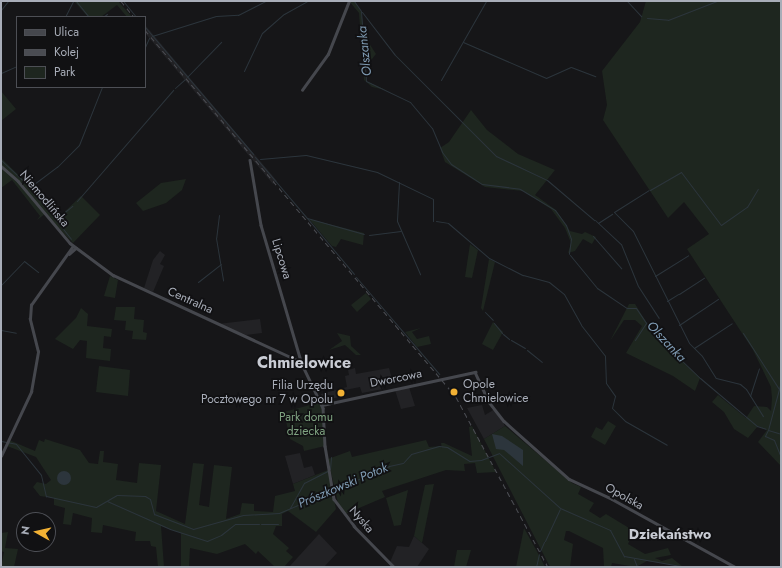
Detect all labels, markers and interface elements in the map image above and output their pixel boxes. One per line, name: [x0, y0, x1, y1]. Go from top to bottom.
legend: [16, 16, 146, 88]
text: Ulica: [54, 23, 79, 41]
water label: Olszanka: [355, 25, 375, 77]
text: Kolej: [54, 43, 79, 61]
text: Park: [54, 63, 75, 81]
street label: Niemodlińska: [16, 168, 72, 230]
street label: Lipcowa: [268, 237, 294, 281]
street label: Centralna: [165, 285, 215, 317]
water label: Olszanka: [643, 318, 689, 366]
district label: Chmielowice: [257, 353, 351, 373]
street label: Dworcowa: [369, 367, 423, 391]
place label: Opole Chmielowice: [463, 378, 529, 406]
place label: Filia Urzędu Pocztowego nr 7 w Opolu: [201, 379, 333, 407]
marker: Opole Chmielowice: [448, 386, 460, 398]
marker: Filia Urzędu Pocztowego nr 7 w Opolu: [336, 388, 346, 398]
park label: Park domu dziecka: [279, 411, 333, 439]
water label: Prószkowski Potok: [296, 460, 390, 512]
street label: Opolska: [602, 481, 646, 513]
street label: Nyska: [346, 504, 376, 536]
north arrow: [16, 512, 56, 552]
text: N: [17, 525, 34, 536]
district label: Dziekaństwo: [629, 526, 711, 542]

